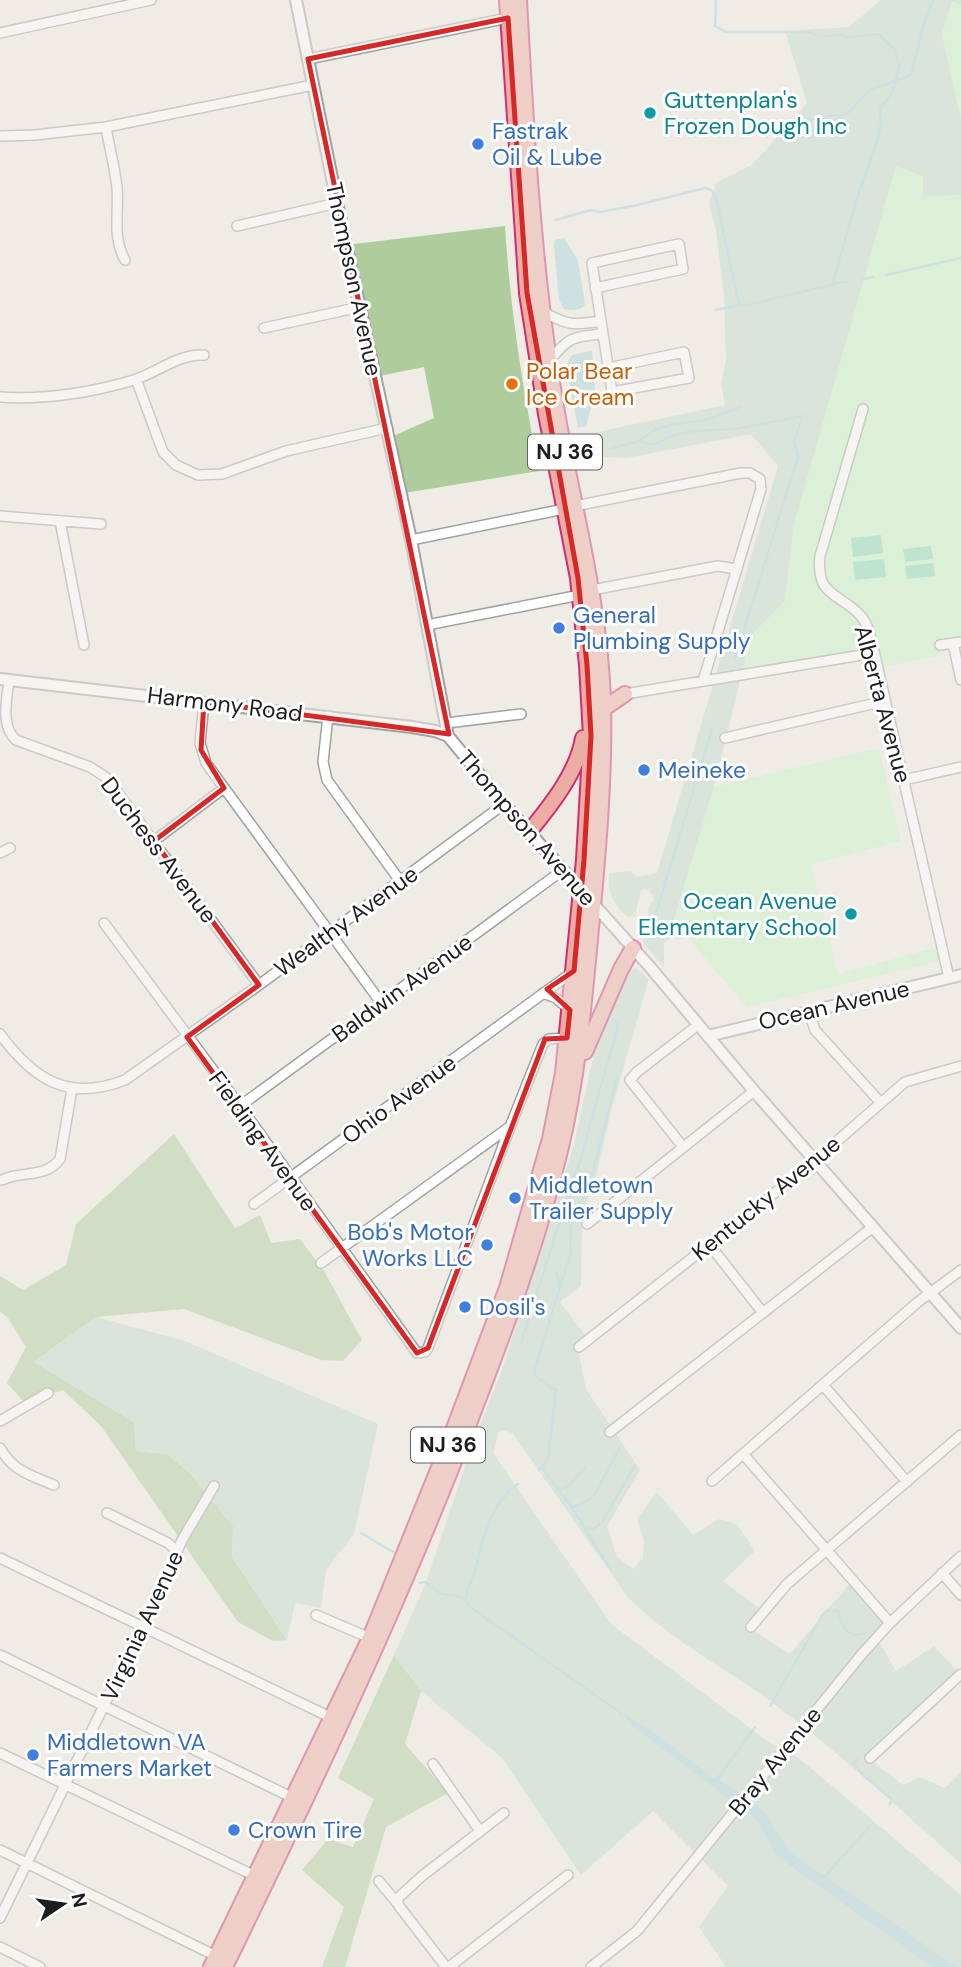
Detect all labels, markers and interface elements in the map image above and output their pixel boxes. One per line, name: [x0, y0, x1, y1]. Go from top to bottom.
place label: Guttenplan's Frozen Dough Inc: [664, 85, 848, 141]
marker: Guttenplan's Frozen Dough Inc: [642, 105, 658, 121]
place label: Fastrak Oil & Lube: [492, 116, 602, 172]
marker: Fastrak Oil & Lube: [470, 136, 486, 152]
street label: Thompson Avenue: [319, 179, 389, 379]
place label: Polar Bear Ice Cream: [526, 356, 634, 412]
marker: Polar Bear Ice Cream: [504, 376, 520, 392]
road number: NJ 36: [528, 434, 602, 470]
place label: General Plumbing Supply: [573, 600, 751, 656]
marker: General Plumbing Supply: [551, 620, 567, 636]
street label: Alberta Avenue: [848, 622, 918, 786]
street label: Harmony Road: [146, 680, 304, 728]
street label: Thompson Avenue: [451, 744, 603, 912]
place label: Meineke: [658, 755, 746, 785]
marker: Meineke: [636, 762, 652, 778]
street label: Duchess Avenue: [94, 771, 224, 929]
street label: Wealthy Avenue: [268, 859, 424, 983]
place label: Ocean Avenue Elementary School: [638, 886, 837, 942]
marker: Ocean Avenue Elementary School: [843, 906, 859, 922]
street label: Baldwin Avenue: [326, 927, 478, 1049]
street label: Ocean Avenue: [756, 973, 912, 1037]
street label: Ohio Avenue: [336, 1047, 462, 1151]
street label: Fielding Avenue: [202, 1065, 324, 1217]
street label: Kentucky Avenue: [685, 1129, 847, 1267]
place label: Middletown Trailer Supply: [529, 1170, 673, 1226]
marker: Middletown Trailer Supply: [507, 1190, 523, 1206]
place label: Bob's Motor Works LLC: [347, 1217, 473, 1273]
marker: Bob's Motor Works LLC: [479, 1237, 495, 1253]
place label: Dosil's: [479, 1292, 546, 1322]
marker: Dosil's: [457, 1299, 473, 1315]
road number: NJ 36: [411, 1428, 485, 1462]
street label: Virginia Avenue: [94, 1546, 190, 1706]
street label: Bray Avenue: [722, 1700, 828, 1822]
place label: Middletown VA Farmers Market: [47, 1727, 212, 1783]
marker: Middletown VA Farmers Market: [25, 1747, 41, 1763]
place label: Crown Tire: [248, 1815, 362, 1845]
marker: Crown Tire: [226, 1822, 242, 1838]
north arrow: [28, 1869, 98, 1939]
text: N: [65, 1891, 93, 1910]

